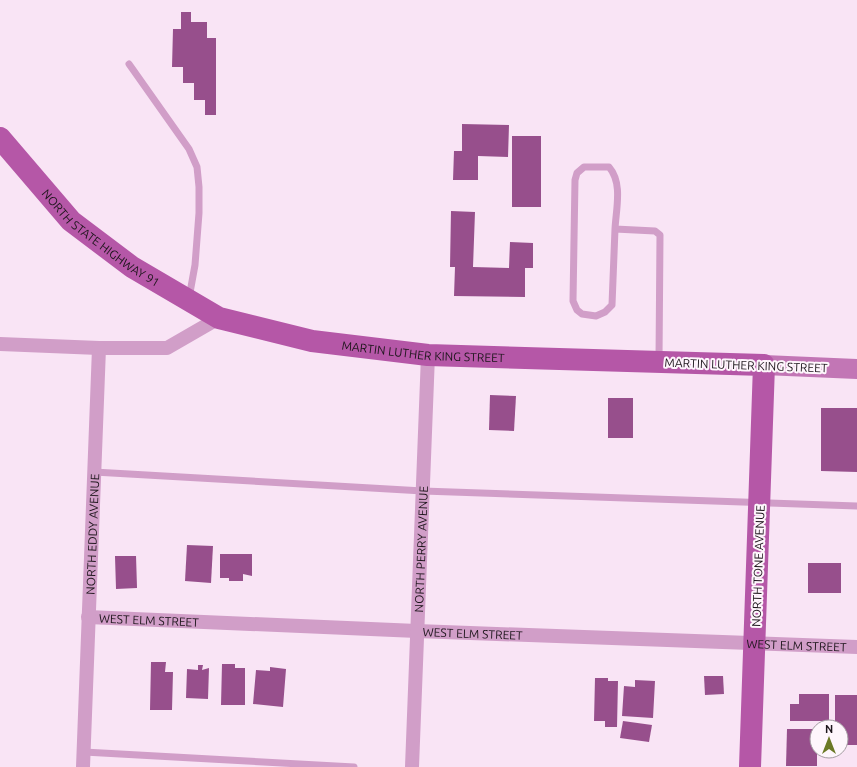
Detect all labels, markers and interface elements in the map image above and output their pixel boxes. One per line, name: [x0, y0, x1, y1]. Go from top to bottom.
street label: NORTH STATE HIGHWAY 91: [40, 186, 162, 288]
street label: MARTIN LUTHER KING STREET: [341, 338, 505, 364]
street label: MARTIN LUTHER KING STREET: [664, 356, 828, 374]
street label: NORTH EDDY AVENUE: [83, 473, 101, 595]
street label: NORTH PERRY AVENUE: [412, 485, 429, 613]
street label: NORTH TONE AVENUE: [749, 505, 767, 627]
street label: WEST ELM STREET: [99, 611, 200, 628]
street label: WEST ELM STREET: [422, 625, 523, 641]
street label: WEST ELM STREET: [746, 636, 847, 653]
north arrow: [809, 719, 849, 759]
text: N: [825, 723, 833, 735]

